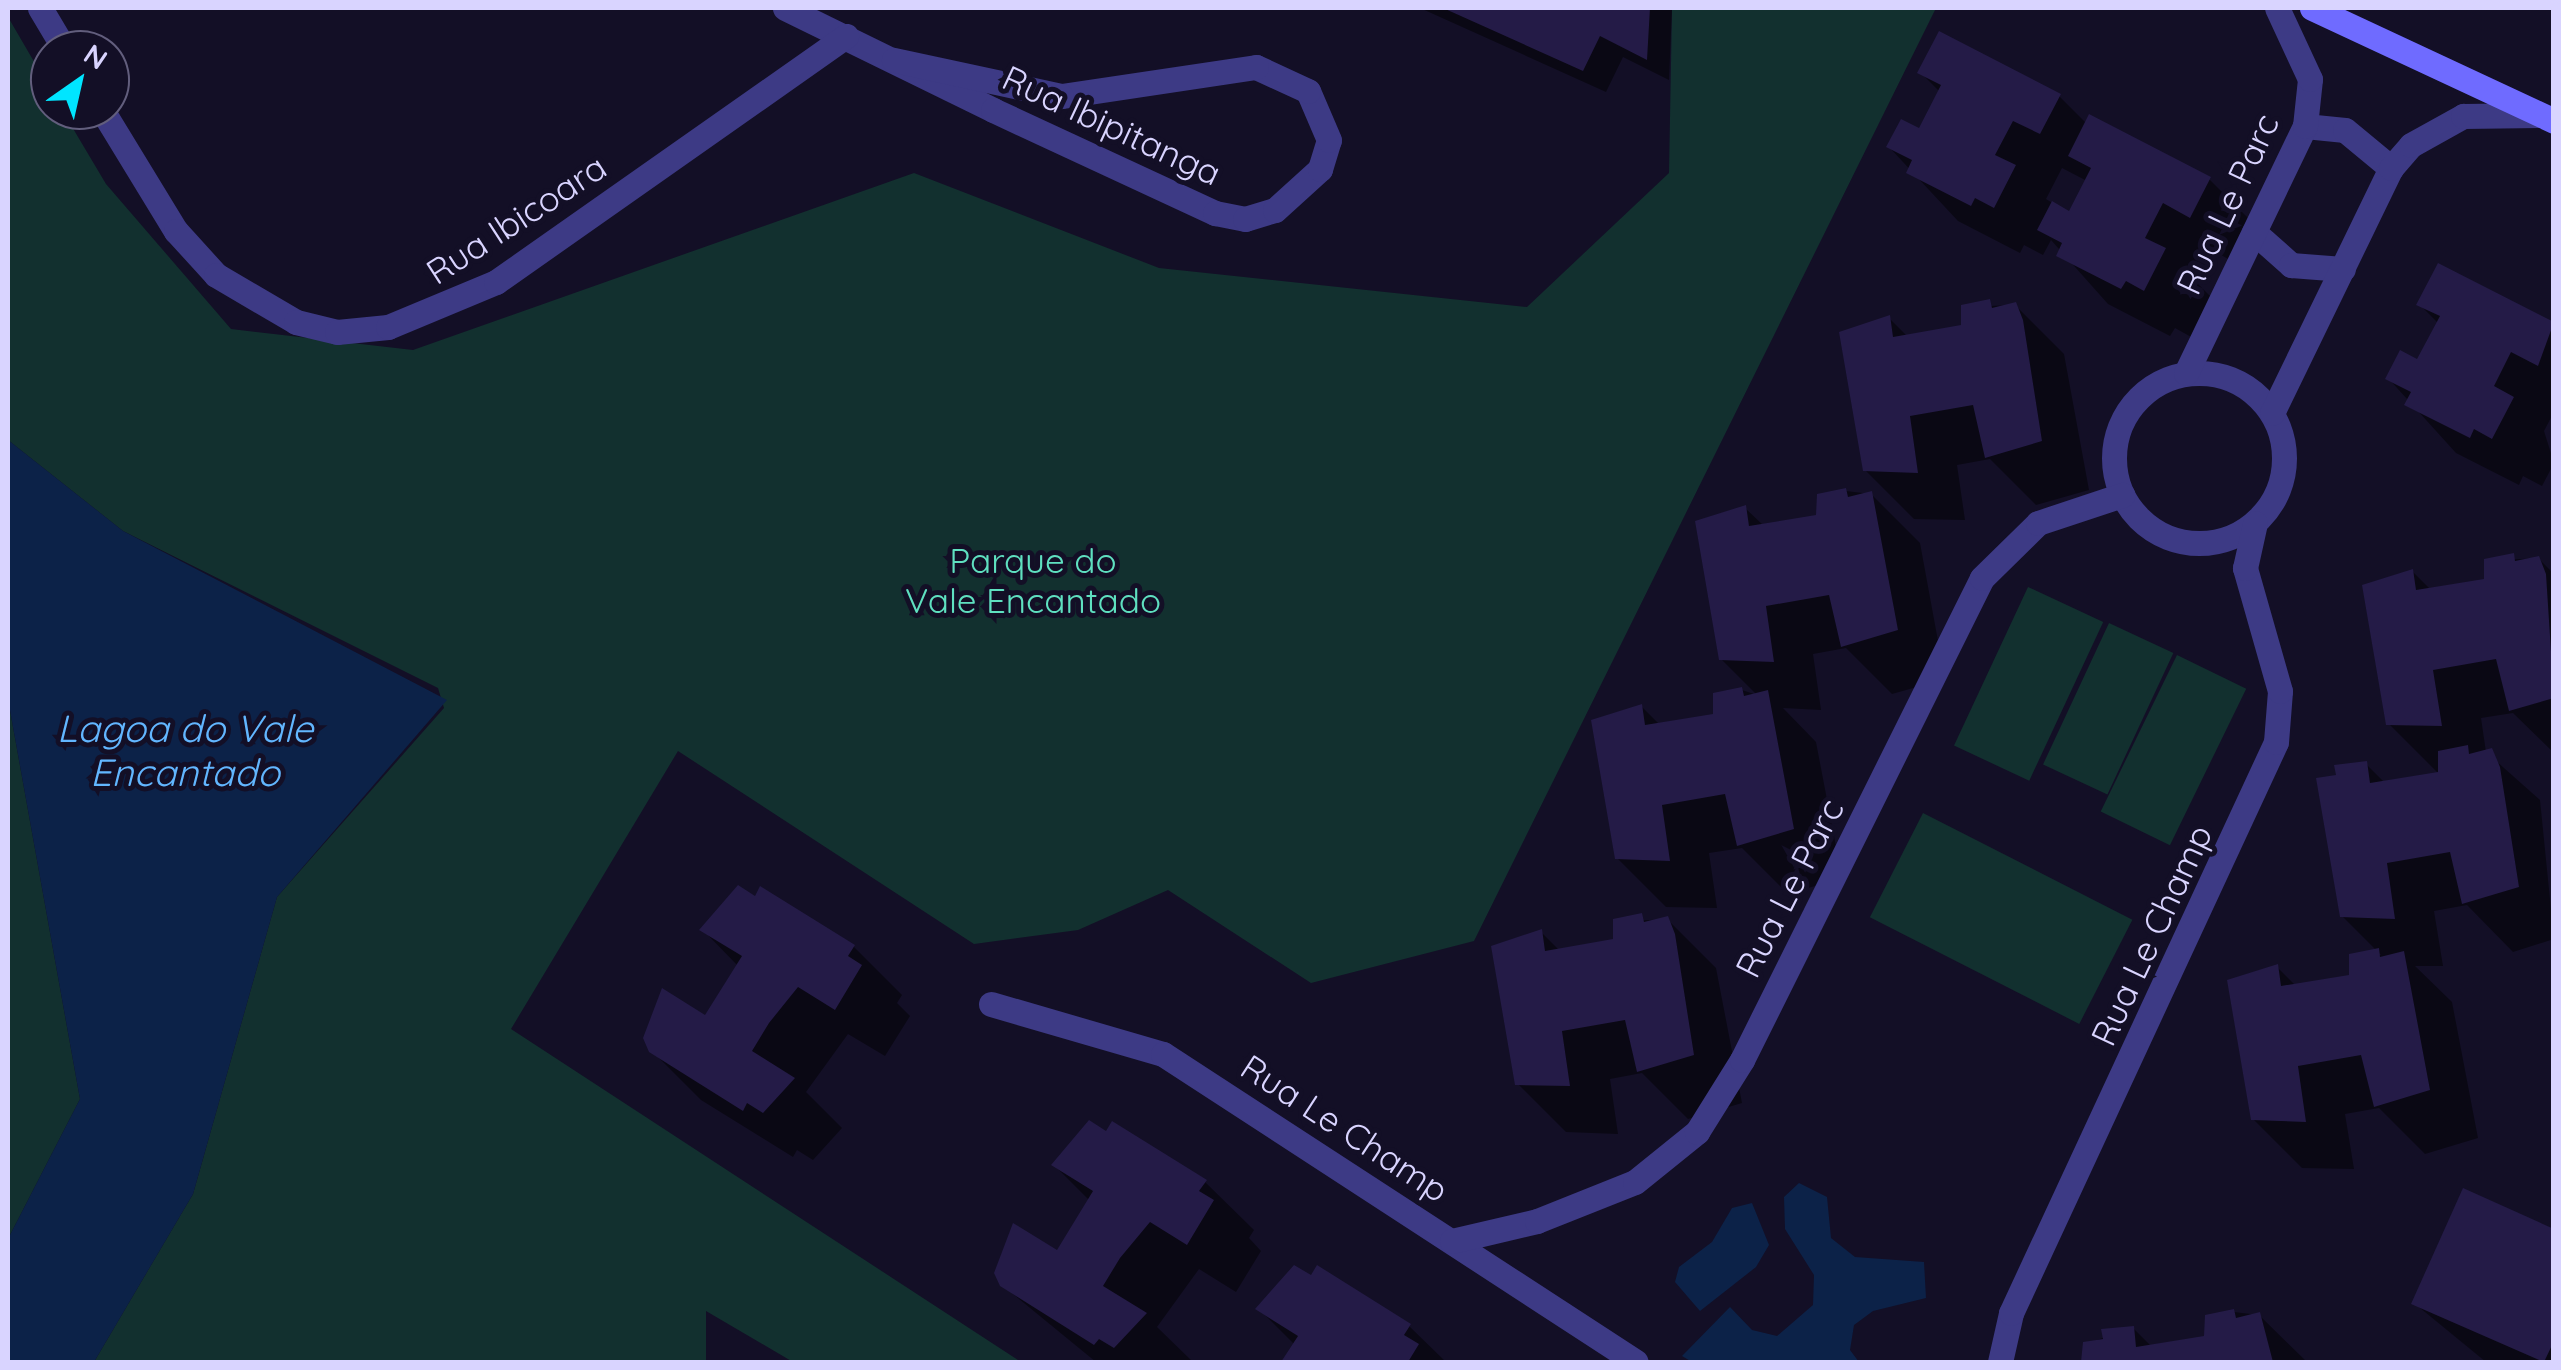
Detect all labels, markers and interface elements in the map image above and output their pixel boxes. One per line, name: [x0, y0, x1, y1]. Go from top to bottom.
north arrow: [30, 30, 130, 130]
text: N: [78, 36, 114, 77]
street label: Rua Ibipitanga: [996, 56, 1228, 194]
street label: Rua Le Parc: [2167, 107, 2287, 301]
street label: Rua Ibicoara: [418, 145, 614, 293]
park label: Parque do Vale Encantado: [905, 539, 1161, 621]
water label: Lagoa do Vale Encantado: [57, 706, 313, 796]
street label: Rua Le Parc: [1726, 792, 1852, 984]
street label: Rua Le Champ: [2082, 818, 2220, 1052]
street label: Rua Le Champ: [1233, 1045, 1457, 1211]

